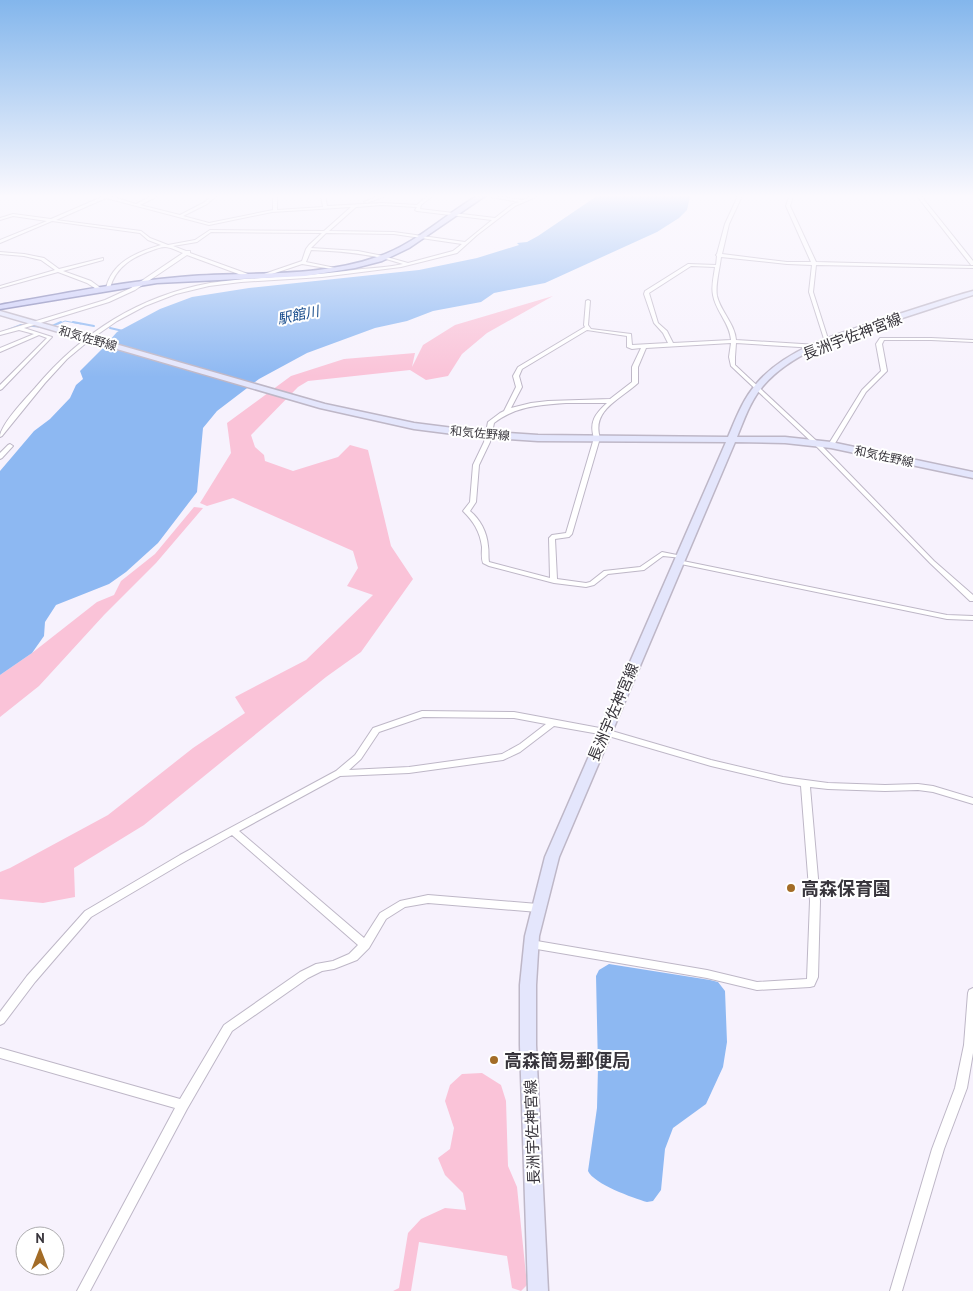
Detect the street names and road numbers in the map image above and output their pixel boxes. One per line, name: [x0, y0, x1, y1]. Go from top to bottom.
street label: 長洲宇佐神宮線: [800, 308, 904, 364]
street label: 和気佐野線: [57, 323, 119, 353]
street label: 和気佐野線: [449, 423, 511, 443]
street label: 和気佐野線: [853, 442, 915, 470]
street label: 長洲宇佐神宮線: [584, 660, 642, 764]
street label: 長洲宇佐神宮線: [521, 1079, 543, 1185]

